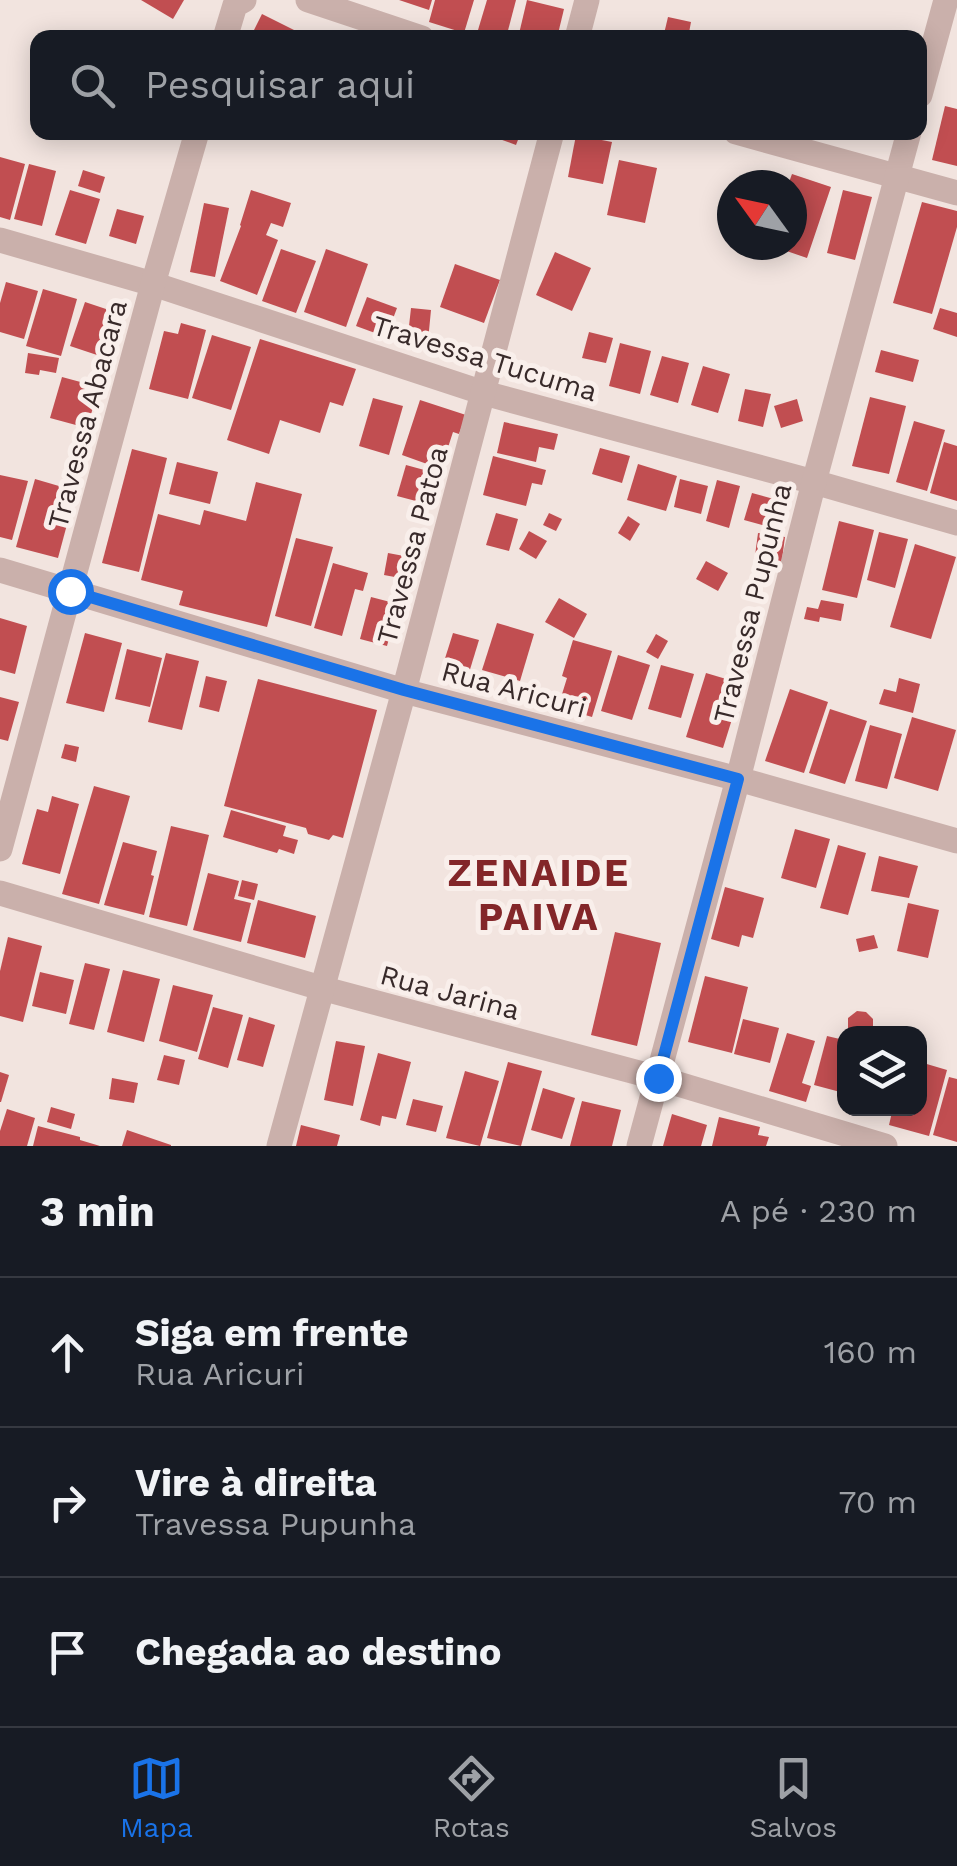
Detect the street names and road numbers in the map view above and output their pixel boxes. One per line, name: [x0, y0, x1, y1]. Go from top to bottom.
street label: Travessa Abacara: [41, 296, 134, 532]
street label: Travessa Tucuma: [368, 309, 601, 408]
street label: Travessa Patoa: [370, 443, 455, 648]
street label: Travessa Pupunha: [707, 480, 798, 726]
street label: Rua Aricuri: [438, 654, 590, 725]
street label: Rua Jarina: [377, 958, 523, 1027]

